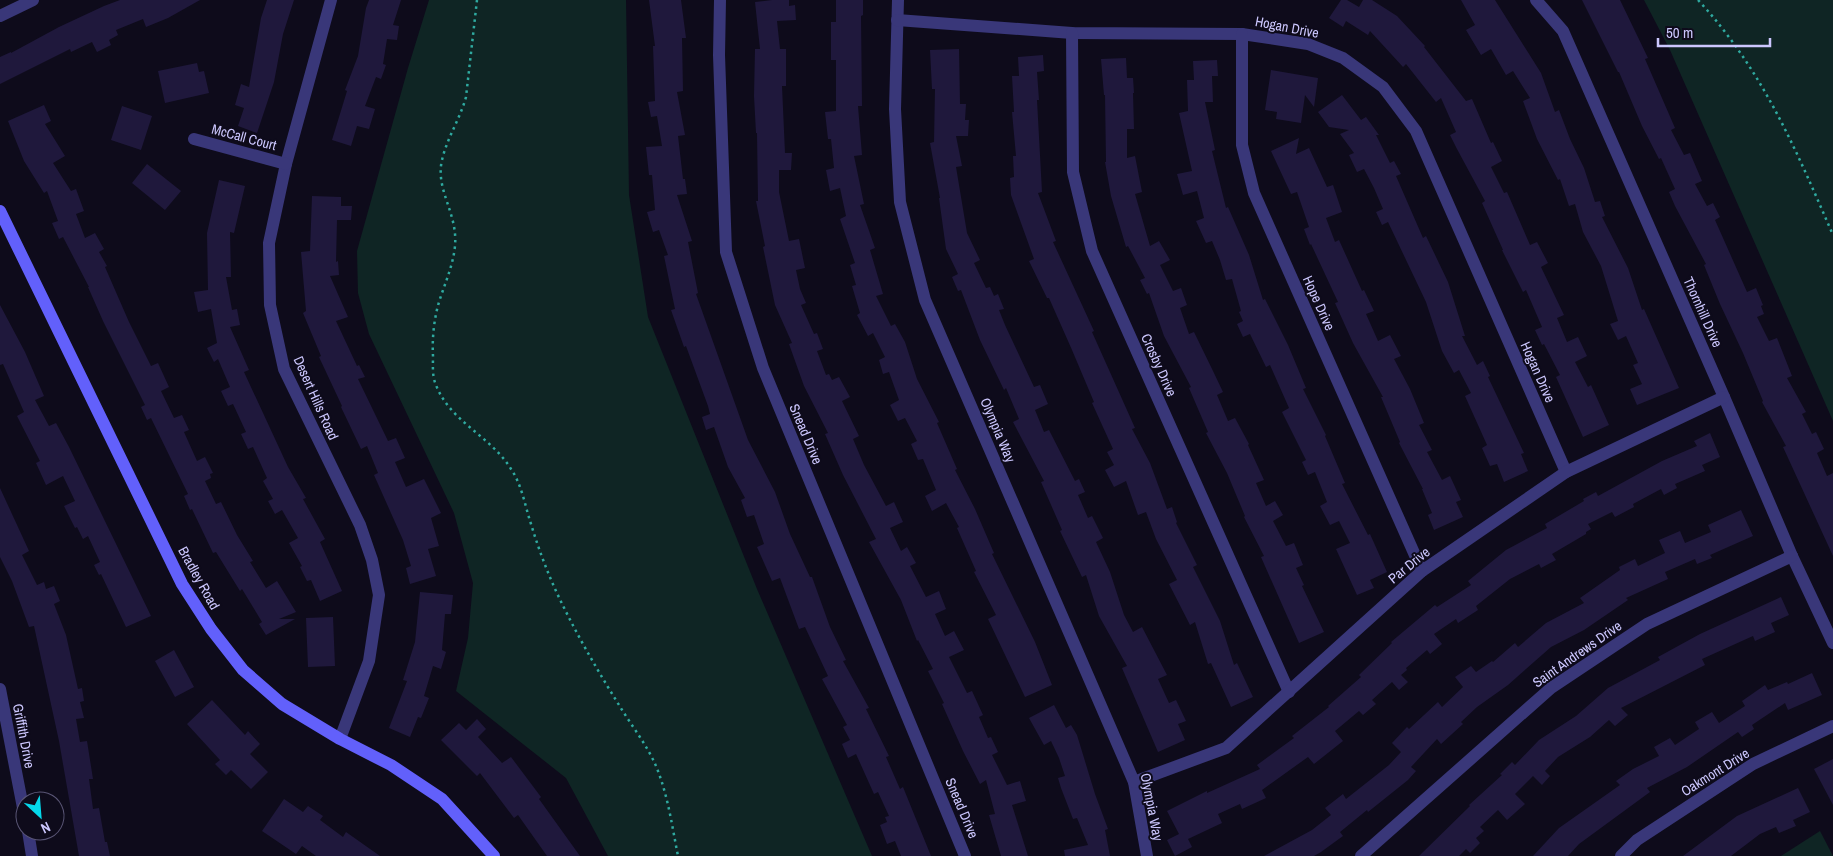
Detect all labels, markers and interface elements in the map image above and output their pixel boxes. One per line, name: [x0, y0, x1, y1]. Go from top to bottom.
street label: Hogan Drive: [1254, 12, 1320, 42]
scale bar: [1658, 15, 1770, 47]
text: 50 m: [1666, 22, 1693, 43]
street label: McCall Court: [210, 120, 278, 154]
street label: Hope Drive: [1299, 273, 1339, 333]
street label: Thornhill Drive: [1679, 274, 1727, 350]
street label: Crosby Drive: [1137, 331, 1181, 399]
street label: Hogan Drive: [1517, 339, 1559, 405]
street label: Desert Hills Road: [289, 353, 343, 443]
street label: Olympia Way: [976, 395, 1020, 465]
street label: Snead Drive: [785, 401, 827, 467]
street label: Bradley Road: [174, 543, 224, 613]
street label: Par Drive: [1384, 543, 1434, 587]
street label: Saint Andrews Drive: [1529, 617, 1625, 691]
street label: Griffith Drive: [9, 702, 39, 770]
street label: Oakmont Drive: [1677, 744, 1753, 800]
street label: Olympia Way: [1137, 772, 1167, 843]
street label: Snead Drive: [941, 775, 983, 841]
north arrow: [15, 791, 65, 841]
text: N: [38, 818, 53, 838]

